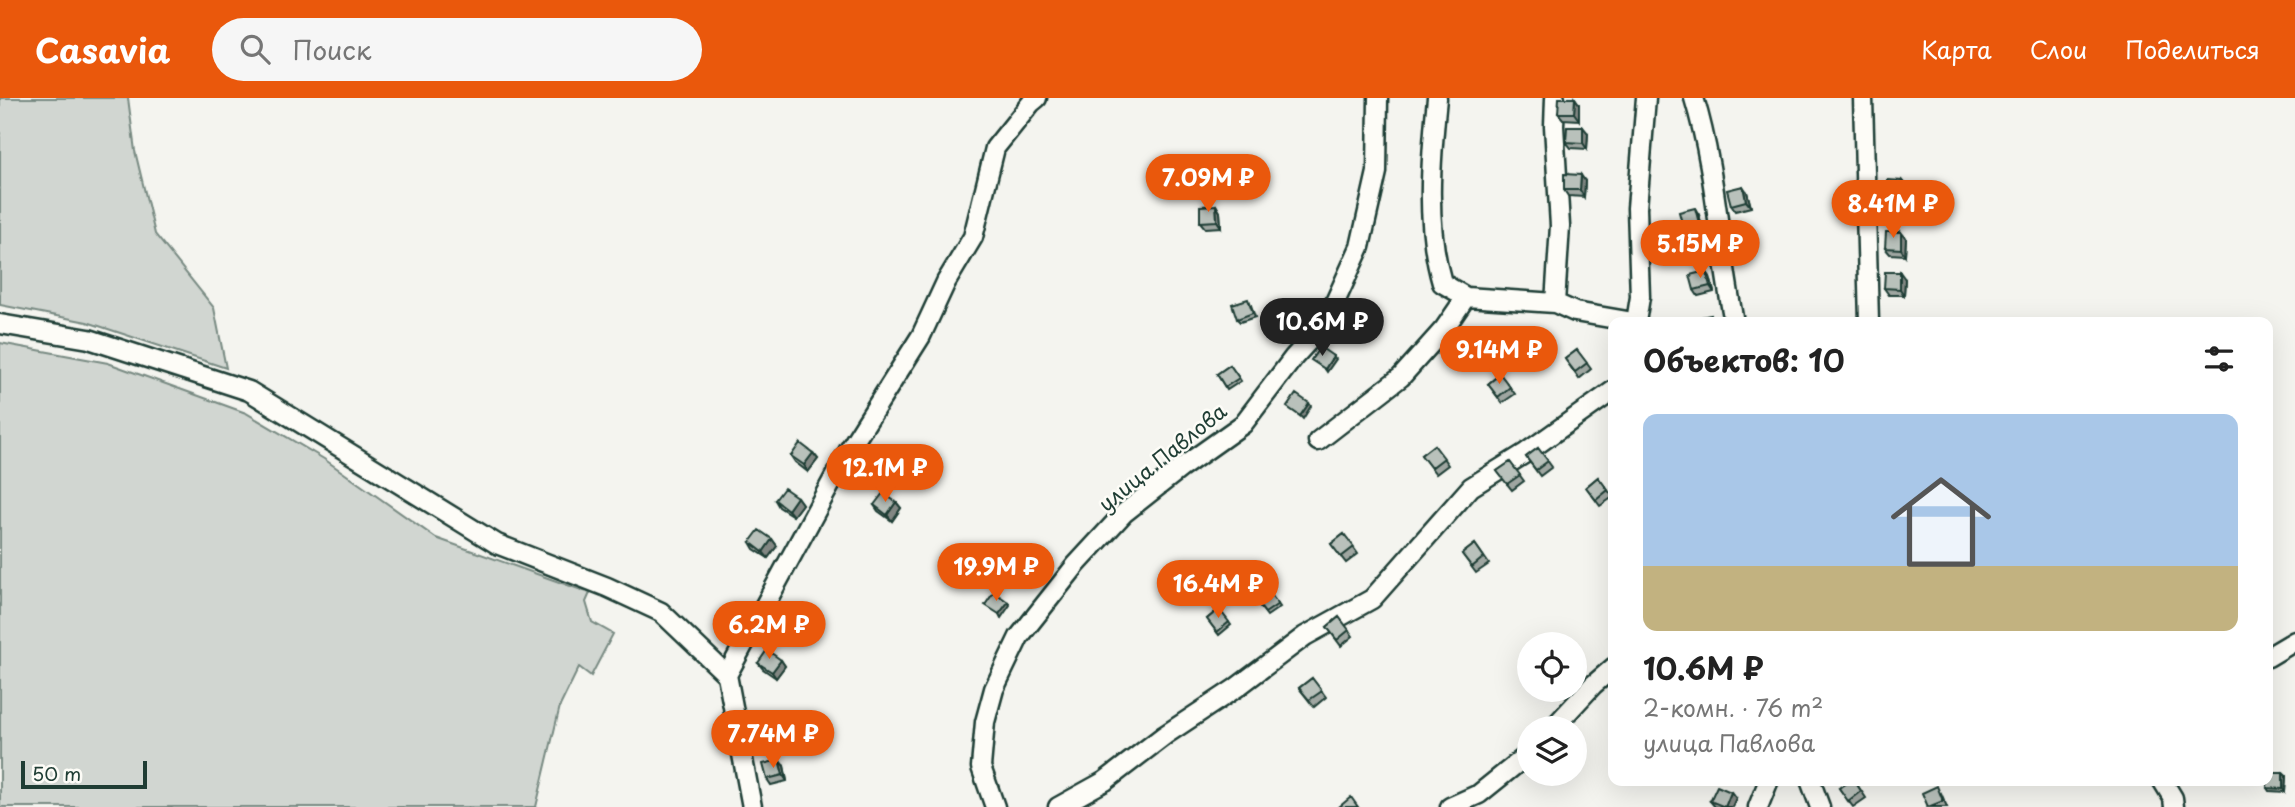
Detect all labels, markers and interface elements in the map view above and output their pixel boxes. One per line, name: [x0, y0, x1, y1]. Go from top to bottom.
search box: [212, 18, 702, 81]
text: Casavia: [35, 24, 170, 74]
icon: search: [236, 30, 274, 68]
text: Поиск: [292, 30, 371, 69]
text: Карта: [1921, 31, 1992, 67]
text: Слои: [2030, 31, 2087, 67]
text: Поделиться: [2125, 31, 2260, 67]
pin: 7.09M ₽: [1143, 155, 1273, 214]
text: 7.09M ₽: [1162, 159, 1254, 194]
pin: 8.41M ₽: [1828, 180, 1958, 240]
text: 8.41M ₽: [1848, 185, 1938, 220]
pin: 5.15M ₽: [1635, 220, 1765, 280]
text: 5.15M ₽: [1657, 225, 1743, 260]
pin: 10.6M ₽: [1257, 299, 1387, 358]
text: 10.6M ₽: [1276, 303, 1368, 338]
pin: 9.14M ₽: [1434, 327, 1564, 386]
text: 9.14M ₽: [1456, 331, 1542, 366]
text: Объектов: 10: [1643, 337, 1845, 382]
icon: filters: [2200, 340, 2238, 378]
street label: улица Павлова: [1091, 395, 1233, 518]
pin: 12.1M ₽: [820, 444, 950, 504]
text: 12.1M ₽: [842, 449, 928, 484]
icon: home: [1878, 459, 2004, 585]
pin: 19.9M ₽: [931, 544, 1061, 603]
text: 19.9M ₽: [953, 548, 1039, 583]
pin: 16.4M ₽: [1153, 560, 1283, 620]
text: 16.4M ₽: [1173, 565, 1263, 600]
pin: 6.2M ₽: [712, 602, 826, 661]
text: 6.2M ₽: [729, 606, 809, 641]
map controls: [1517, 632, 1587, 786]
button: locate: [1517, 632, 1587, 702]
text: 10.6M ₽: [1643, 645, 1764, 690]
text: 2-комн. · 76 m²: [1643, 690, 1823, 725]
pin: 7.74M ₽: [708, 710, 838, 770]
text: 7.74M ₽: [727, 715, 819, 750]
button: layers: [1517, 716, 1587, 786]
text: улица Павлова: [1643, 725, 1815, 760]
scale bar: [21, 758, 147, 790]
text: 50 m: [32, 759, 81, 787]

